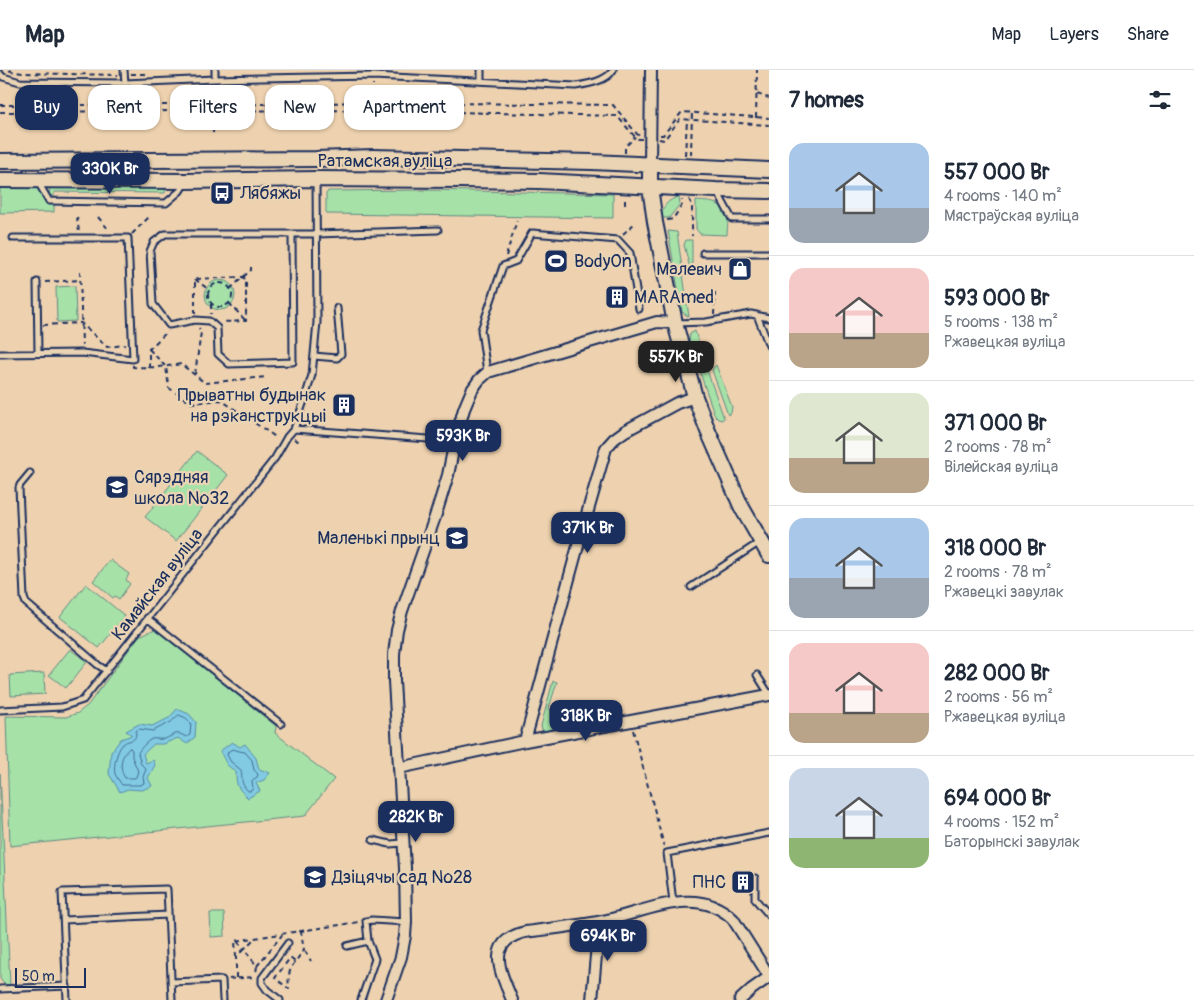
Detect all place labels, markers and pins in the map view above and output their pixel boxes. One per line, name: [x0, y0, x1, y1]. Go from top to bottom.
pin: 330K Br: [64, 152, 156, 195]
bus stop icon: Лябяжы: [209, 180, 235, 206]
place label: Лябяжы: [239, 182, 301, 205]
sports icon: BodyOn: [543, 248, 569, 274]
place label: BodyOn: [574, 250, 632, 273]
shop icon: Малевич: [727, 256, 753, 282]
place label: Малевич: [656, 258, 722, 281]
building icon: MARAmed: [604, 284, 630, 310]
place label: MARAmed: [634, 286, 714, 309]
pin: 557K Br: [630, 340, 722, 383]
place label: Прыватны будынак на рэканструкцыі: [177, 384, 326, 428]
building icon: Прыватны будынак на рэканструкцыі: [331, 392, 357, 418]
pin: 593K Br: [417, 420, 509, 462]
place label: Сярэдняя школа №32: [134, 466, 229, 510]
school or university icon: Сярэдняя школа №32: [104, 474, 130, 500]
pin: 371K Br: [542, 512, 634, 554]
school or university icon: Маленькі прынц: [444, 525, 470, 551]
place label: Маленькі прынц: [317, 527, 440, 550]
pin: 318K Br: [540, 700, 632, 742]
pin: 282K Br: [370, 800, 462, 843]
school or university icon: Дзіцячы сад №28: [302, 864, 328, 890]
place label: Дзіцячы сад №28: [331, 866, 472, 889]
building icon: ПНС: [730, 869, 756, 895]
place label: ПНС: [693, 871, 726, 894]
pin: 694K Br: [562, 920, 654, 962]

